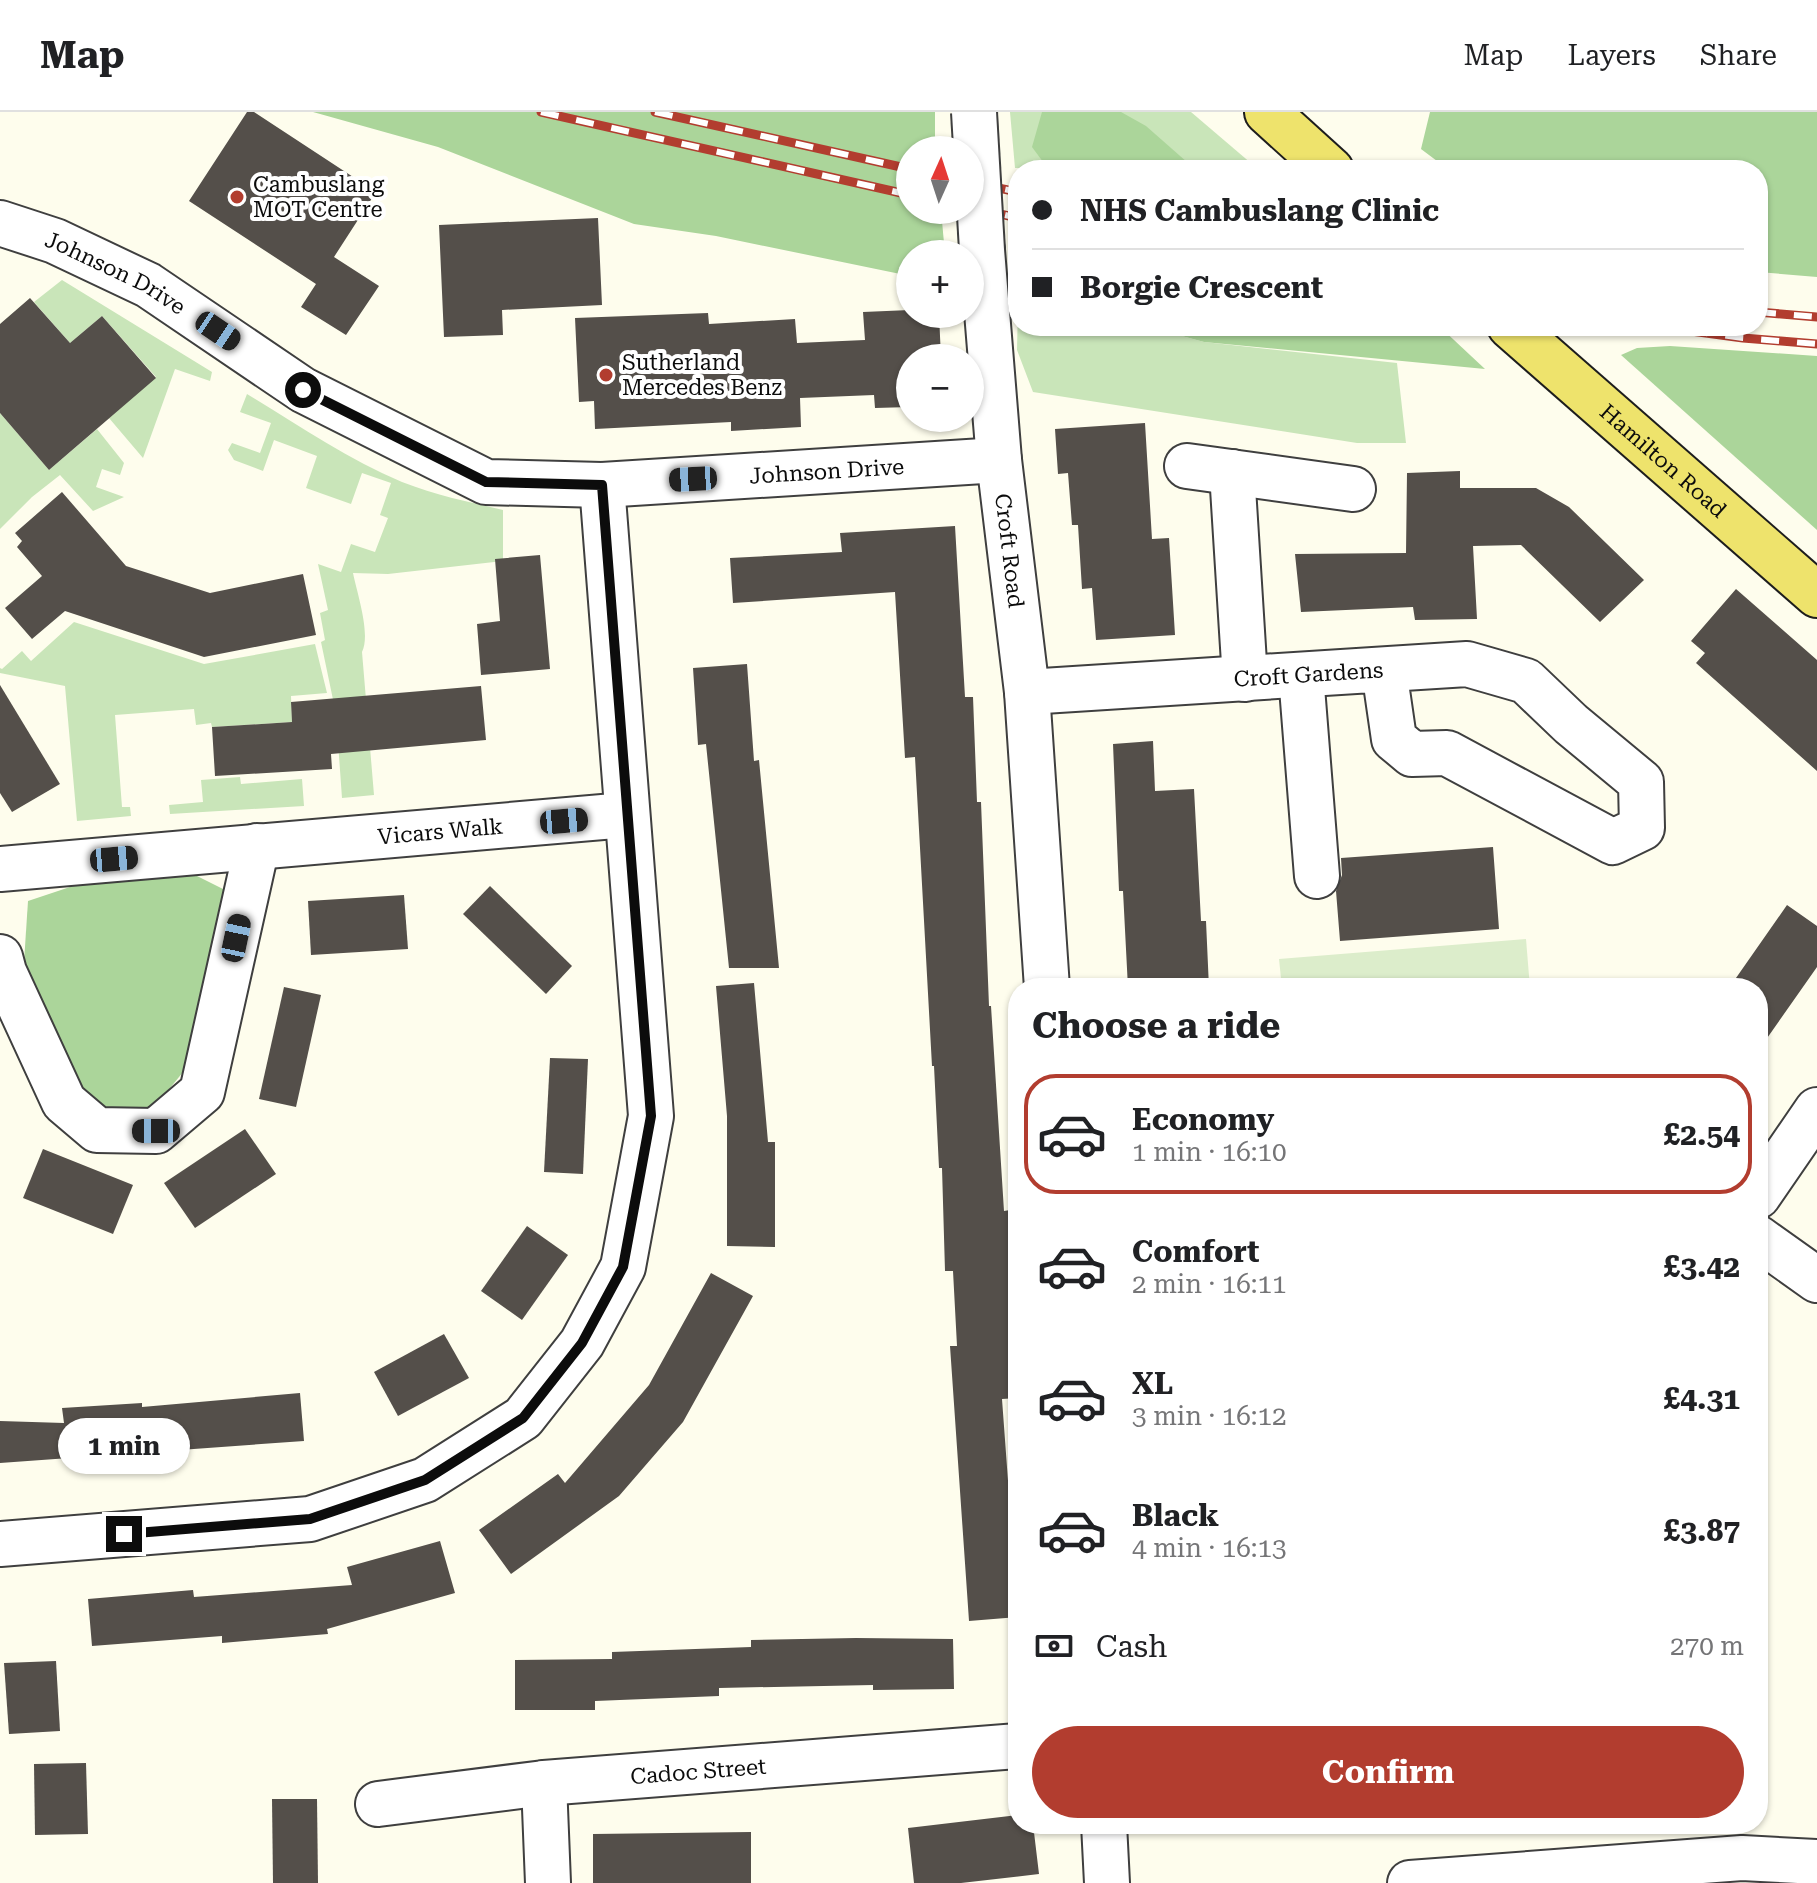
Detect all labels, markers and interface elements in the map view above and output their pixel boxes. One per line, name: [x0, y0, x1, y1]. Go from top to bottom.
text: Map: [40, 33, 125, 77]
text: Map: [1464, 39, 1523, 72]
text: Layers: [1567, 39, 1656, 72]
text: Share: [1700, 39, 1777, 72]
north arrow: [896, 136, 984, 224]
map controls: [896, 136, 984, 432]
place label: Cambuslang MOT Centre: [253, 172, 385, 222]
marker: Cambuslang MOT Centre: [228, 188, 246, 206]
text: NHS Cambuslang Clinic: [1080, 193, 1439, 228]
street label: Johnson Drive: [42, 226, 190, 319]
button: +: [896, 240, 984, 328]
text: Borgie Crescent: [1080, 270, 1323, 305]
car: [191, 308, 245, 354]
button: −: [896, 344, 984, 432]
place label: Sutherland Mercedes Benz: [622, 350, 782, 400]
marker: Sutherland Mercedes Benz: [597, 366, 615, 384]
route start: [285, 372, 321, 408]
street label: Hamilton Road: [1595, 399, 1732, 522]
street label: Johnson Drive: [749, 453, 905, 488]
car: [668, 466, 718, 492]
street label: Croft Road: [991, 492, 1029, 609]
street label: Croft Gardens: [1233, 657, 1384, 691]
car: [539, 807, 589, 835]
street label: Vicars Walk: [377, 813, 504, 849]
car: [89, 845, 139, 873]
car: [219, 912, 253, 964]
text: Choose a ride: [1032, 1005, 1280, 1047]
icon: car: [1036, 1098, 1108, 1170]
text: Economy: [1132, 1102, 1274, 1137]
text: £2.54: [1663, 1117, 1740, 1152]
car: [132, 1119, 180, 1143]
text: 1 min · 16:10: [1132, 1137, 1287, 1167]
icon: car: [1036, 1230, 1108, 1302]
text: Comfort: [1132, 1234, 1259, 1269]
text: £3.42: [1663, 1249, 1740, 1284]
text: 2 min · 16:11: [1132, 1269, 1287, 1299]
icon: car: [1036, 1362, 1108, 1434]
text: XL: [1132, 1366, 1173, 1401]
text: £4.31: [1663, 1381, 1740, 1416]
text: 3 min · 16:12: [1132, 1401, 1287, 1431]
callout: 1 min: [58, 1418, 190, 1474]
text: 1 min: [88, 1431, 160, 1461]
icon: car: [1036, 1494, 1108, 1566]
text: Black: [1132, 1498, 1219, 1533]
text: £3.87: [1663, 1513, 1740, 1548]
route end: [106, 1516, 142, 1552]
text: 4 min · 16:13: [1132, 1533, 1287, 1563]
icon: cash: [1032, 1624, 1076, 1668]
text: Cash: [1096, 1629, 1167, 1664]
text: 270 m: [1670, 1631, 1744, 1661]
button: Confirm: [1032, 1726, 1744, 1818]
street label: Cadoc Street: [629, 1753, 767, 1789]

